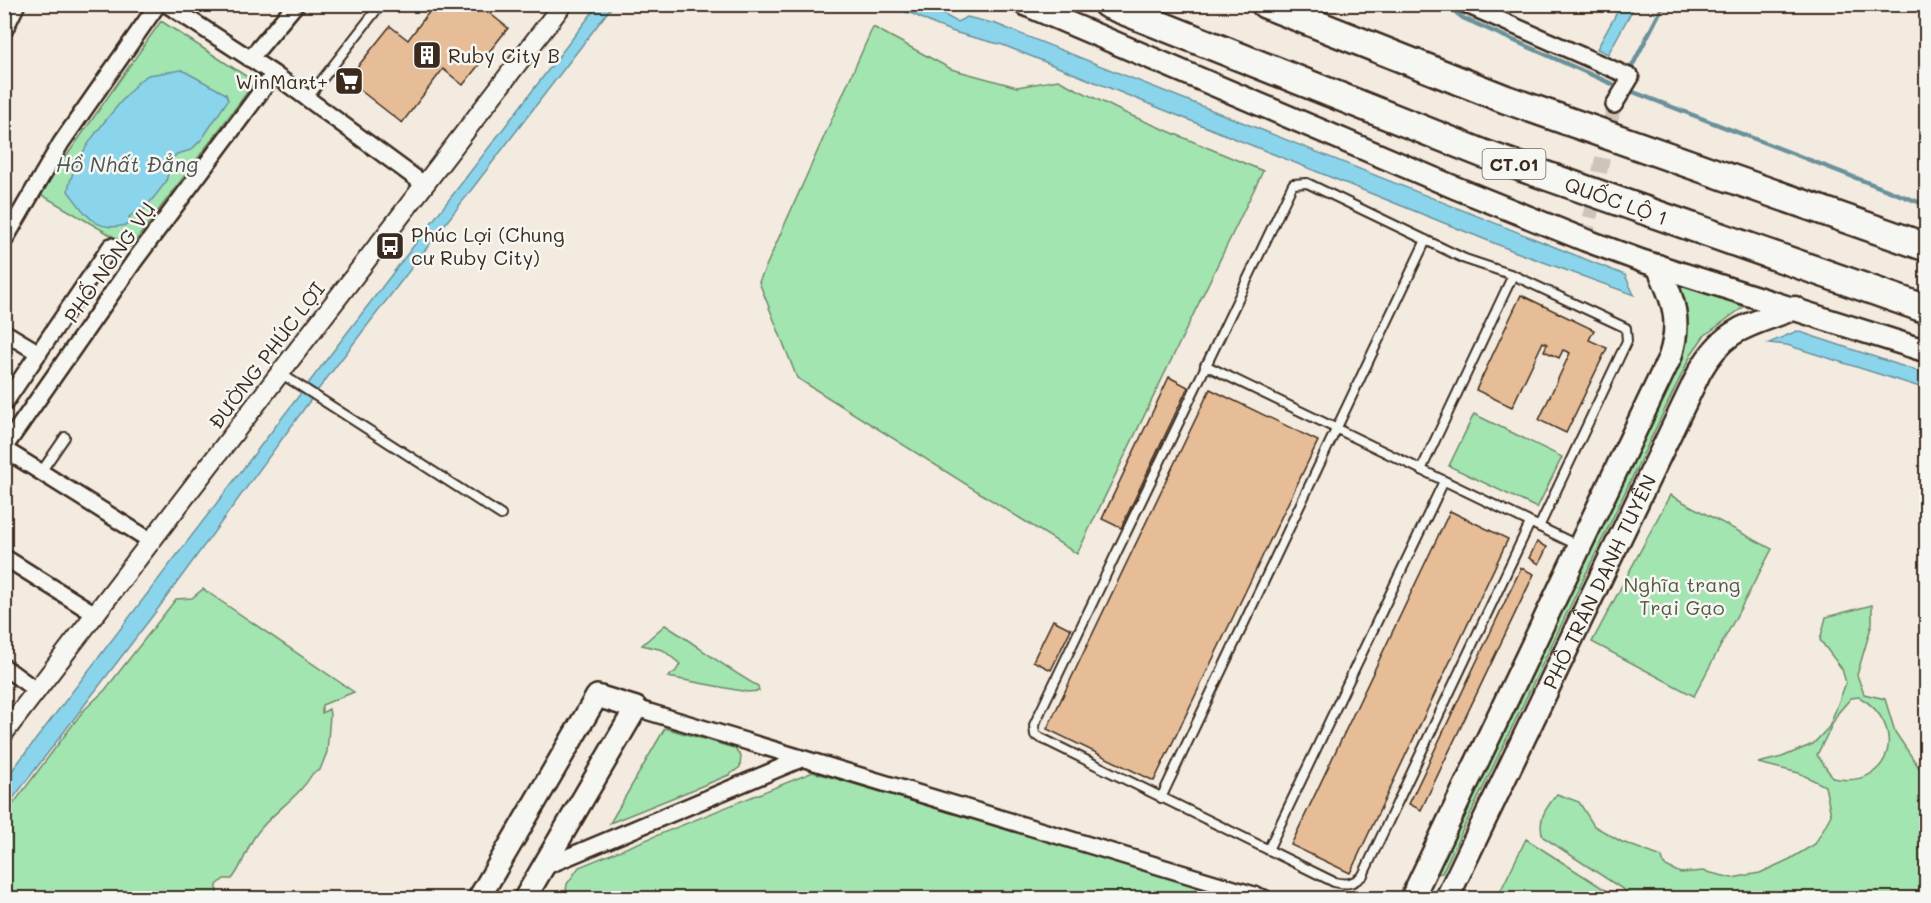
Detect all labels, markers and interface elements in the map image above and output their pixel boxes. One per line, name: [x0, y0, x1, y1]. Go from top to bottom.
building icon: Ruby City B: [411, 39, 443, 71]
place label: Ruby City B: [448, 42, 560, 68]
supermarket icon: WinMart+: [333, 65, 365, 97]
place label: WinMart+: [235, 68, 328, 94]
road number: CT.01: [1482, 149, 1546, 179]
water label: Hồ Nhất Đẳng: [56, 150, 198, 177]
street label: QUỐC LỘ 1: [1561, 170, 1671, 230]
street label: PHỐ NÔNG VỤ: [58, 197, 160, 327]
place label: Phúc Lợi (Chung cư Ruby City): [411, 221, 564, 270]
bus stop icon: Phúc Lợi (Chung cư Ruby City): [374, 230, 406, 262]
street label: ĐƯỜNG PHÚC LỢI: [202, 276, 330, 434]
street label: PHỐ TRẦN DANH TUYÊN: [1536, 470, 1661, 693]
park label: Nghĩa trang Trại Gạo: [1624, 571, 1740, 620]

